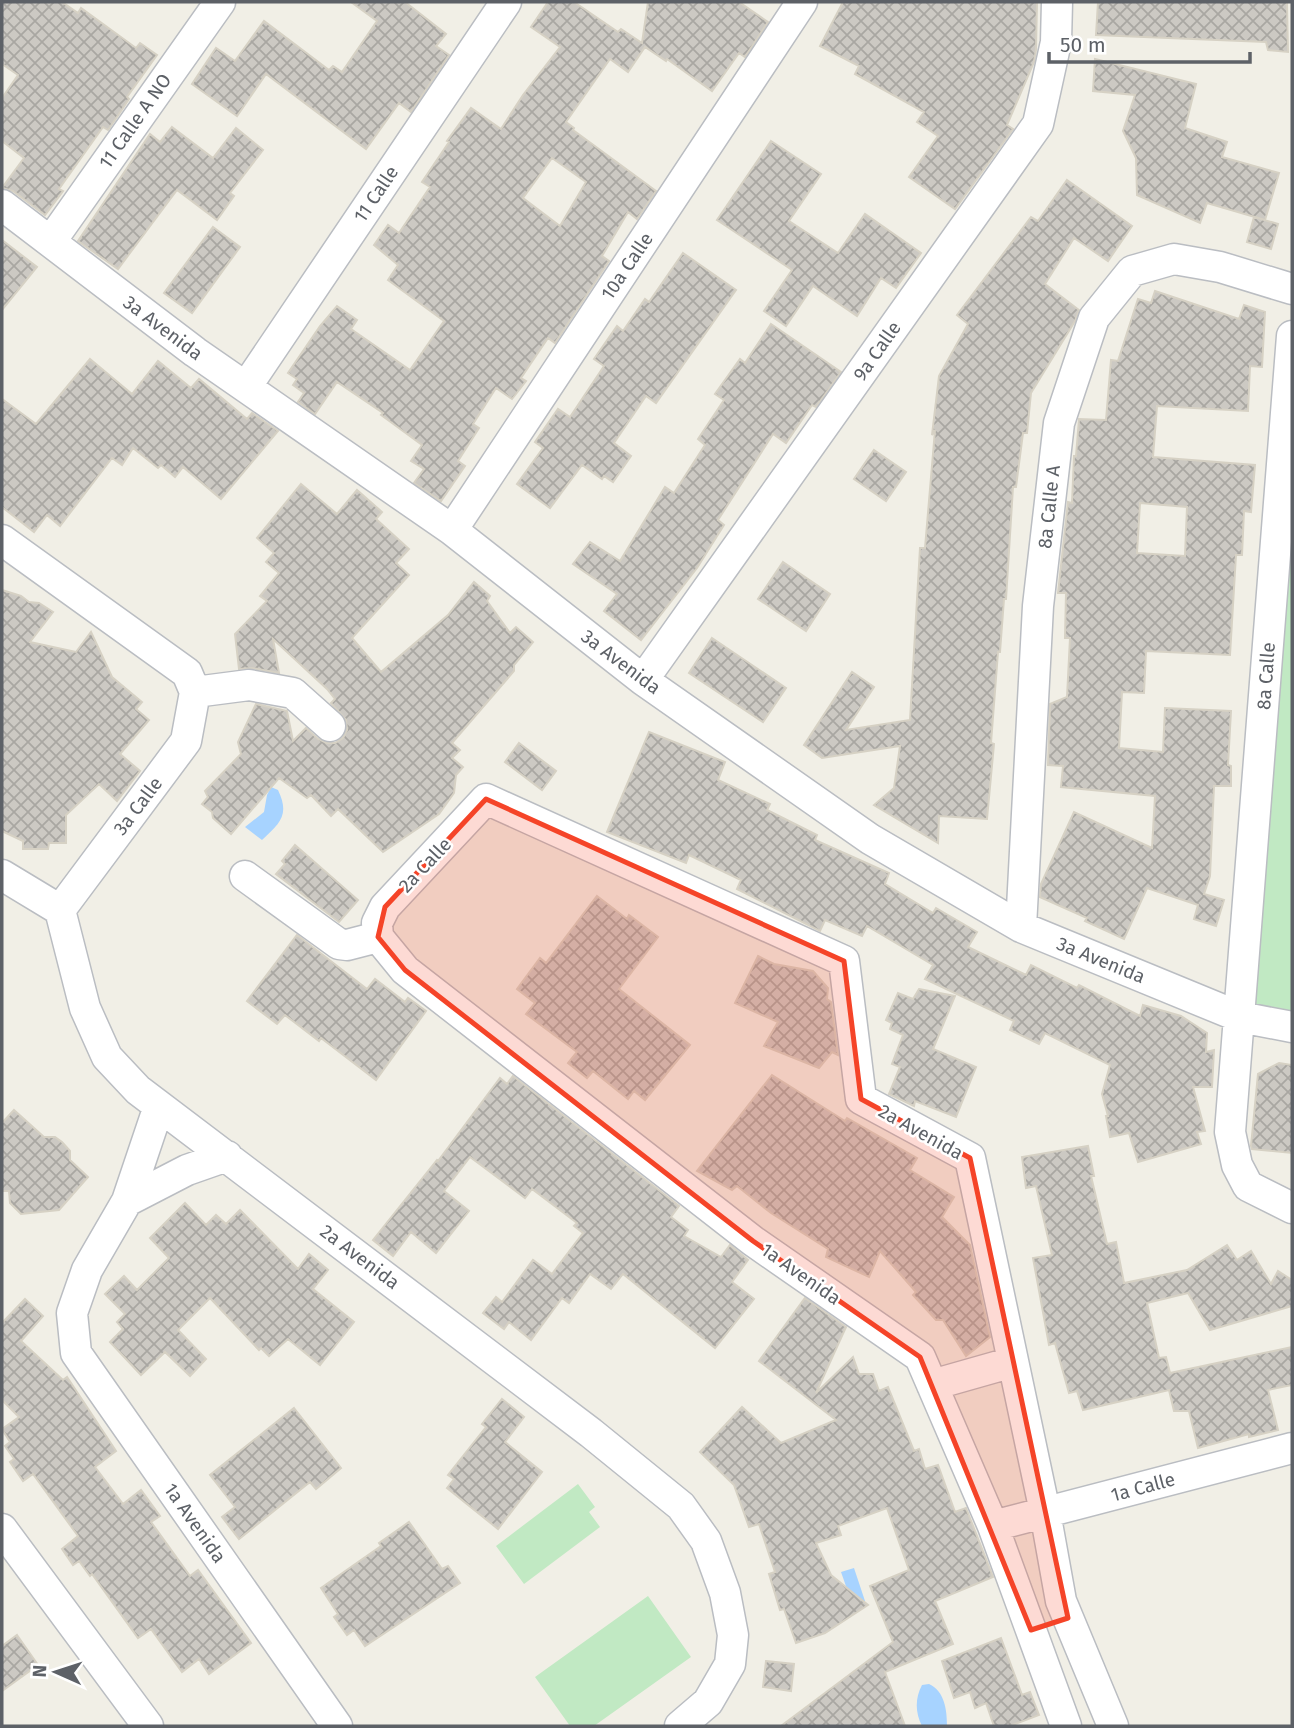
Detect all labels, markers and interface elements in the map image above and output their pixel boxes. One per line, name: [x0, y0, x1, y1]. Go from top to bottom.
scale bar: [1049, 21, 1250, 65]
text: 50 m: [1060, 32, 1106, 58]
street label: 11 Calle A NO: [94, 69, 176, 173]
street label: 11 Calle: [349, 161, 403, 227]
street label: 10a Calle: [596, 228, 658, 304]
street label: 3a Avenida: [119, 291, 207, 365]
street label: 9a Calle: [848, 317, 906, 385]
street label: 8a Calle A: [1033, 464, 1065, 550]
street label: 3a Avenida: [577, 625, 665, 699]
street label: 8a Calle: [1252, 641, 1280, 711]
street label: 3a Calle: [109, 772, 167, 840]
street label: 2a Calle: [394, 833, 456, 897]
street label: 3a Avenida: [1053, 932, 1149, 988]
street label: 2a Avenida: [875, 1099, 967, 1165]
street label: 2a Avenida: [316, 1220, 404, 1294]
street label: 1a Avenida: [757, 1238, 845, 1310]
street label: 1a Calle: [1108, 1467, 1178, 1507]
street label: 1a Avenida: [159, 1479, 231, 1567]
north arrow: [21, 1637, 91, 1707]
text: N: [28, 1664, 51, 1678]

